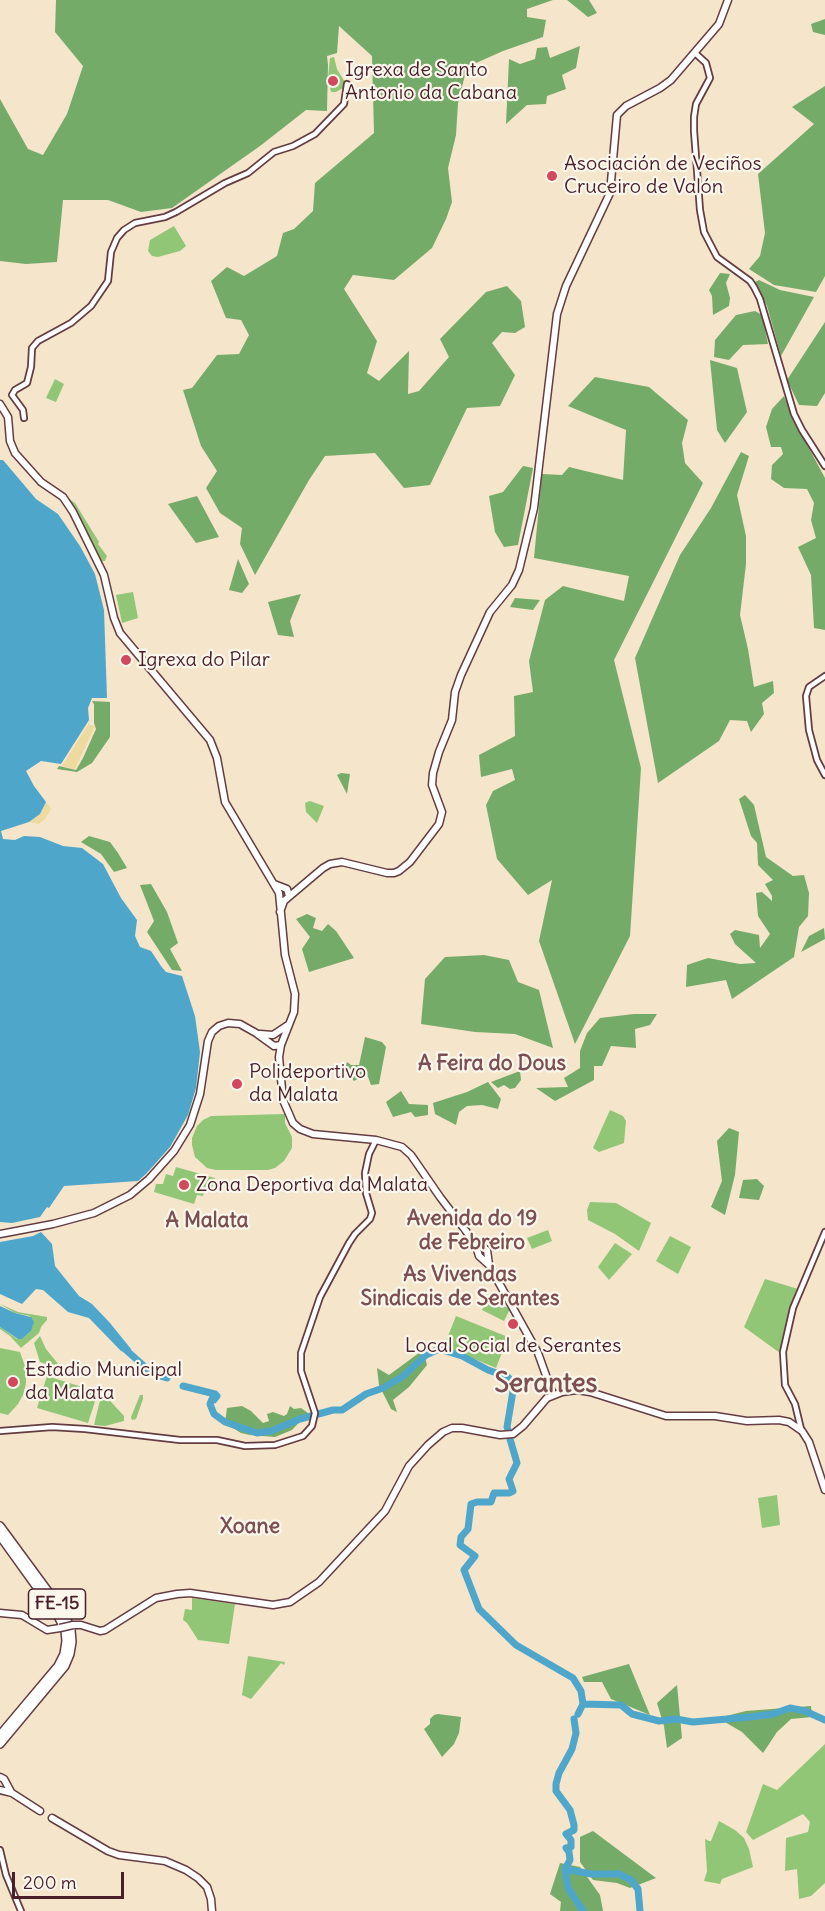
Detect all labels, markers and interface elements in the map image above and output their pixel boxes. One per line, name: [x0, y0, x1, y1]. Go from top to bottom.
place label: Igrexa de Santo Antonio da Cabana: [345, 58, 517, 105]
marker: Igrexa de Santo Antonio da Cabana: [326, 74, 340, 88]
place label: Asociación de Veciños Cruceiro de Valón: [564, 152, 762, 199]
marker: Asociación de Veciños Cruceiro de Valón: [545, 169, 559, 183]
place label: Igrexa do Pilar: [138, 648, 270, 672]
marker: Igrexa do Pilar: [119, 653, 133, 667]
district label: A Feira do Dous: [418, 1051, 566, 1077]
place label: Polideportivo da Malata: [249, 1060, 366, 1107]
marker: Polideportivo da Malata: [230, 1077, 244, 1091]
place label: Zona Deportiva da Malata: [196, 1173, 428, 1197]
marker: Zona Deportiva da Malata: [177, 1178, 191, 1192]
district label: Avenida do 19 de Febreiro: [407, 1206, 537, 1256]
district label: A Malata: [165, 1208, 249, 1234]
district label: As Vivendas Sindicais de Serantes: [361, 1262, 559, 1312]
marker: Local Social de Serantes: [506, 1317, 520, 1331]
place label: Local Social de Serantes: [405, 1334, 621, 1358]
place label: Estadio Municipal da Malata: [25, 1358, 182, 1405]
district label: Serantes: [495, 1369, 597, 1401]
marker: Estadio Municipal da Malata: [6, 1375, 20, 1389]
district label: Xoane: [220, 1514, 280, 1540]
road number: FE-15: [28, 1589, 86, 1619]
scale bar: [15, 1860, 128, 1898]
text: 200 m: [23, 1871, 77, 1894]

